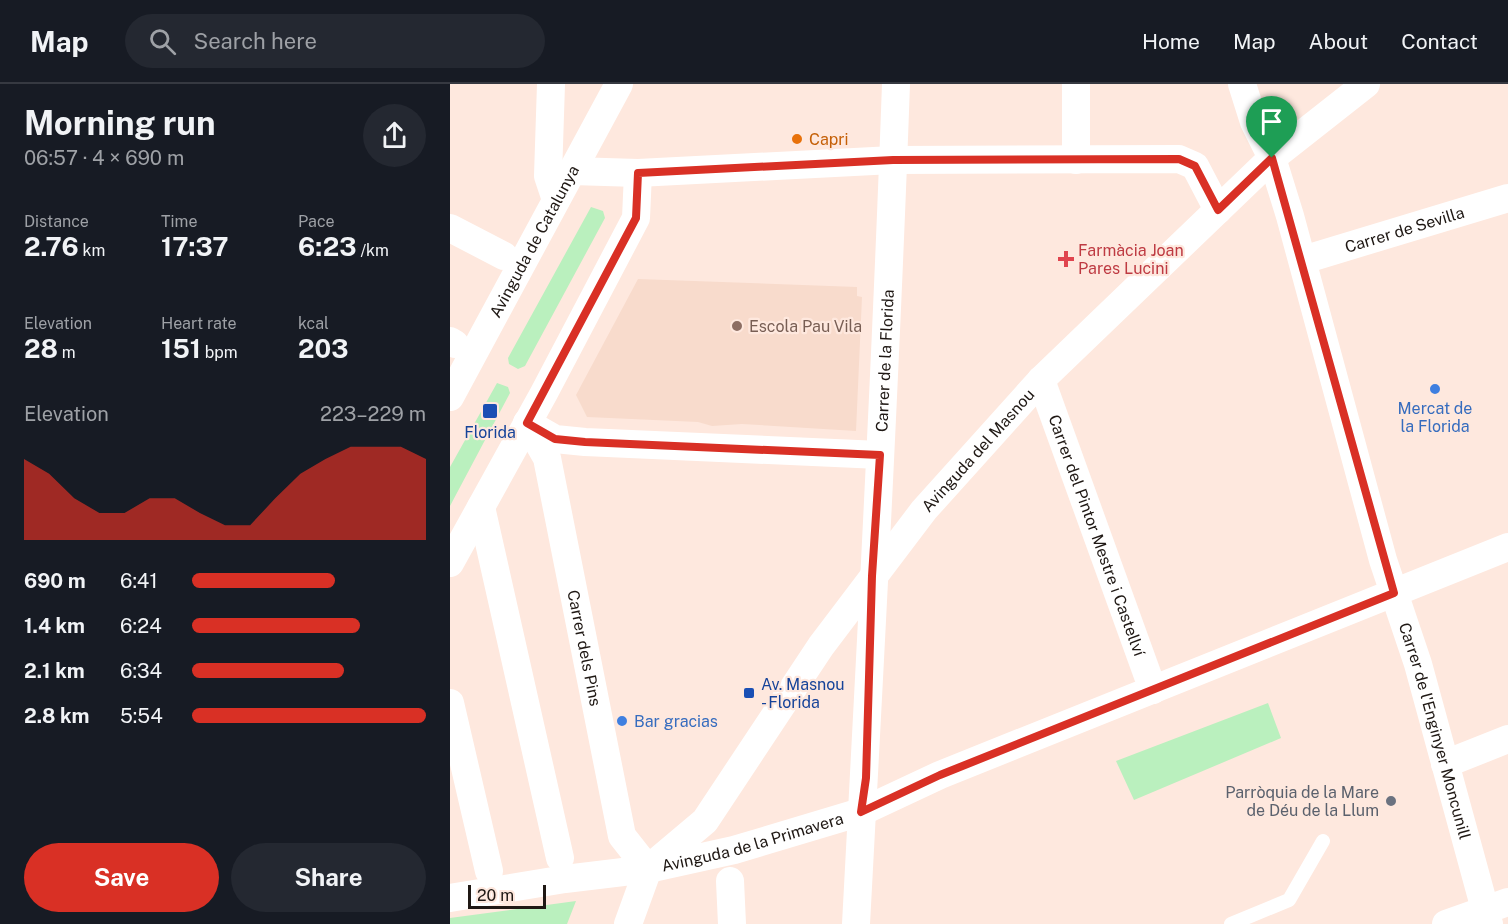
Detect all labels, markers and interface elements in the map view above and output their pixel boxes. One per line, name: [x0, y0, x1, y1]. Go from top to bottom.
search box: [125, 14, 545, 68]
text: Map: [30, 25, 89, 58]
icon: search: [146, 25, 179, 58]
text: Search here: [194, 28, 317, 54]
text: Home: [1142, 29, 1200, 54]
text: Map: [1233, 29, 1276, 54]
text: About: [1309, 29, 1368, 54]
text: Contact: [1401, 29, 1478, 54]
pin: [1246, 96, 1297, 158]
text: Morning run: [24, 104, 216, 142]
button: share: [363, 104, 426, 167]
icon: arrive: [1255, 105, 1288, 138]
place label: Capri: [809, 130, 849, 149]
marker: Capri: [790, 132, 804, 146]
text: 06:57 · 4 × 690 m: [24, 146, 184, 170]
street label: Avinguda de Catalunya: [486, 162, 583, 321]
street label: Carrer de Sevilla: [1343, 203, 1467, 257]
text: Distance: [24, 212, 89, 231]
text: Time: [161, 212, 197, 231]
text: Pace: [298, 212, 335, 231]
text: 2.76: [24, 231, 79, 262]
text: 17:37: [161, 231, 229, 262]
text: 6:23: [298, 231, 357, 262]
text: km: [79, 241, 105, 260]
text: /km: [357, 241, 389, 260]
place label: Farmàcia Joan Pares Lucini: [1078, 241, 1184, 278]
marker: Farmàcia Joan Pares Lucini: [1059, 252, 1073, 266]
street label: Carrer de la Florida: [872, 289, 898, 433]
text: Elevation: [24, 314, 92, 333]
text: Heart rate: [161, 314, 237, 333]
text: kcal: [298, 314, 329, 333]
place label: Escola Pau Vila: [749, 317, 862, 336]
marker: Escola Pau Vila: [730, 319, 744, 333]
text: 28: [24, 333, 58, 364]
text: 151: [161, 333, 201, 364]
text: 203: [298, 333, 348, 364]
text: m: [58, 343, 76, 362]
text: bpm: [201, 343, 238, 362]
marker: Mercat de la Florida: [1428, 382, 1442, 396]
street label: Avinguda del Masnou: [918, 385, 1038, 516]
place label: Mercat de la Florida: [1398, 399, 1472, 436]
text: Elevation: [24, 402, 109, 426]
text: 223–229 m: [320, 402, 426, 426]
marker: Florida: [481, 402, 499, 420]
street label: Carrer del Pintor Mestre i Castellví: [1044, 412, 1149, 659]
place label: Florida: [464, 423, 516, 442]
text: 690 m: [24, 569, 86, 593]
text: 6:41: [120, 569, 158, 593]
street label: Carrer dels Pins: [563, 588, 605, 708]
text: 1.4 km: [24, 614, 85, 638]
text: 6:24: [120, 614, 162, 638]
street label: Carrer de l'Enginyer Moncunill: [1395, 620, 1474, 842]
text: 2.1 km: [24, 659, 85, 683]
text: 6:34: [120, 659, 162, 683]
place label: Av. Masnou - Florida: [761, 675, 845, 712]
marker: Av. Masnou - Florida: [742, 686, 756, 700]
text: 2.8 km: [24, 704, 90, 728]
text: 5:54: [120, 704, 163, 728]
place label: Bar gracias: [634, 712, 718, 731]
marker: Bar gracias: [615, 714, 629, 728]
place label: Parròquia de la Mare de Déu de la Llum: [1225, 783, 1379, 820]
marker: Parròquia de la Mare de Déu de la Llum: [1384, 794, 1398, 808]
street label: Avinguda de la Primavera: [660, 809, 846, 876]
button: Save: [24, 843, 219, 912]
button: Share: [231, 843, 426, 912]
scale bar: [468, 882, 546, 910]
text: 20 m: [477, 886, 514, 905]

